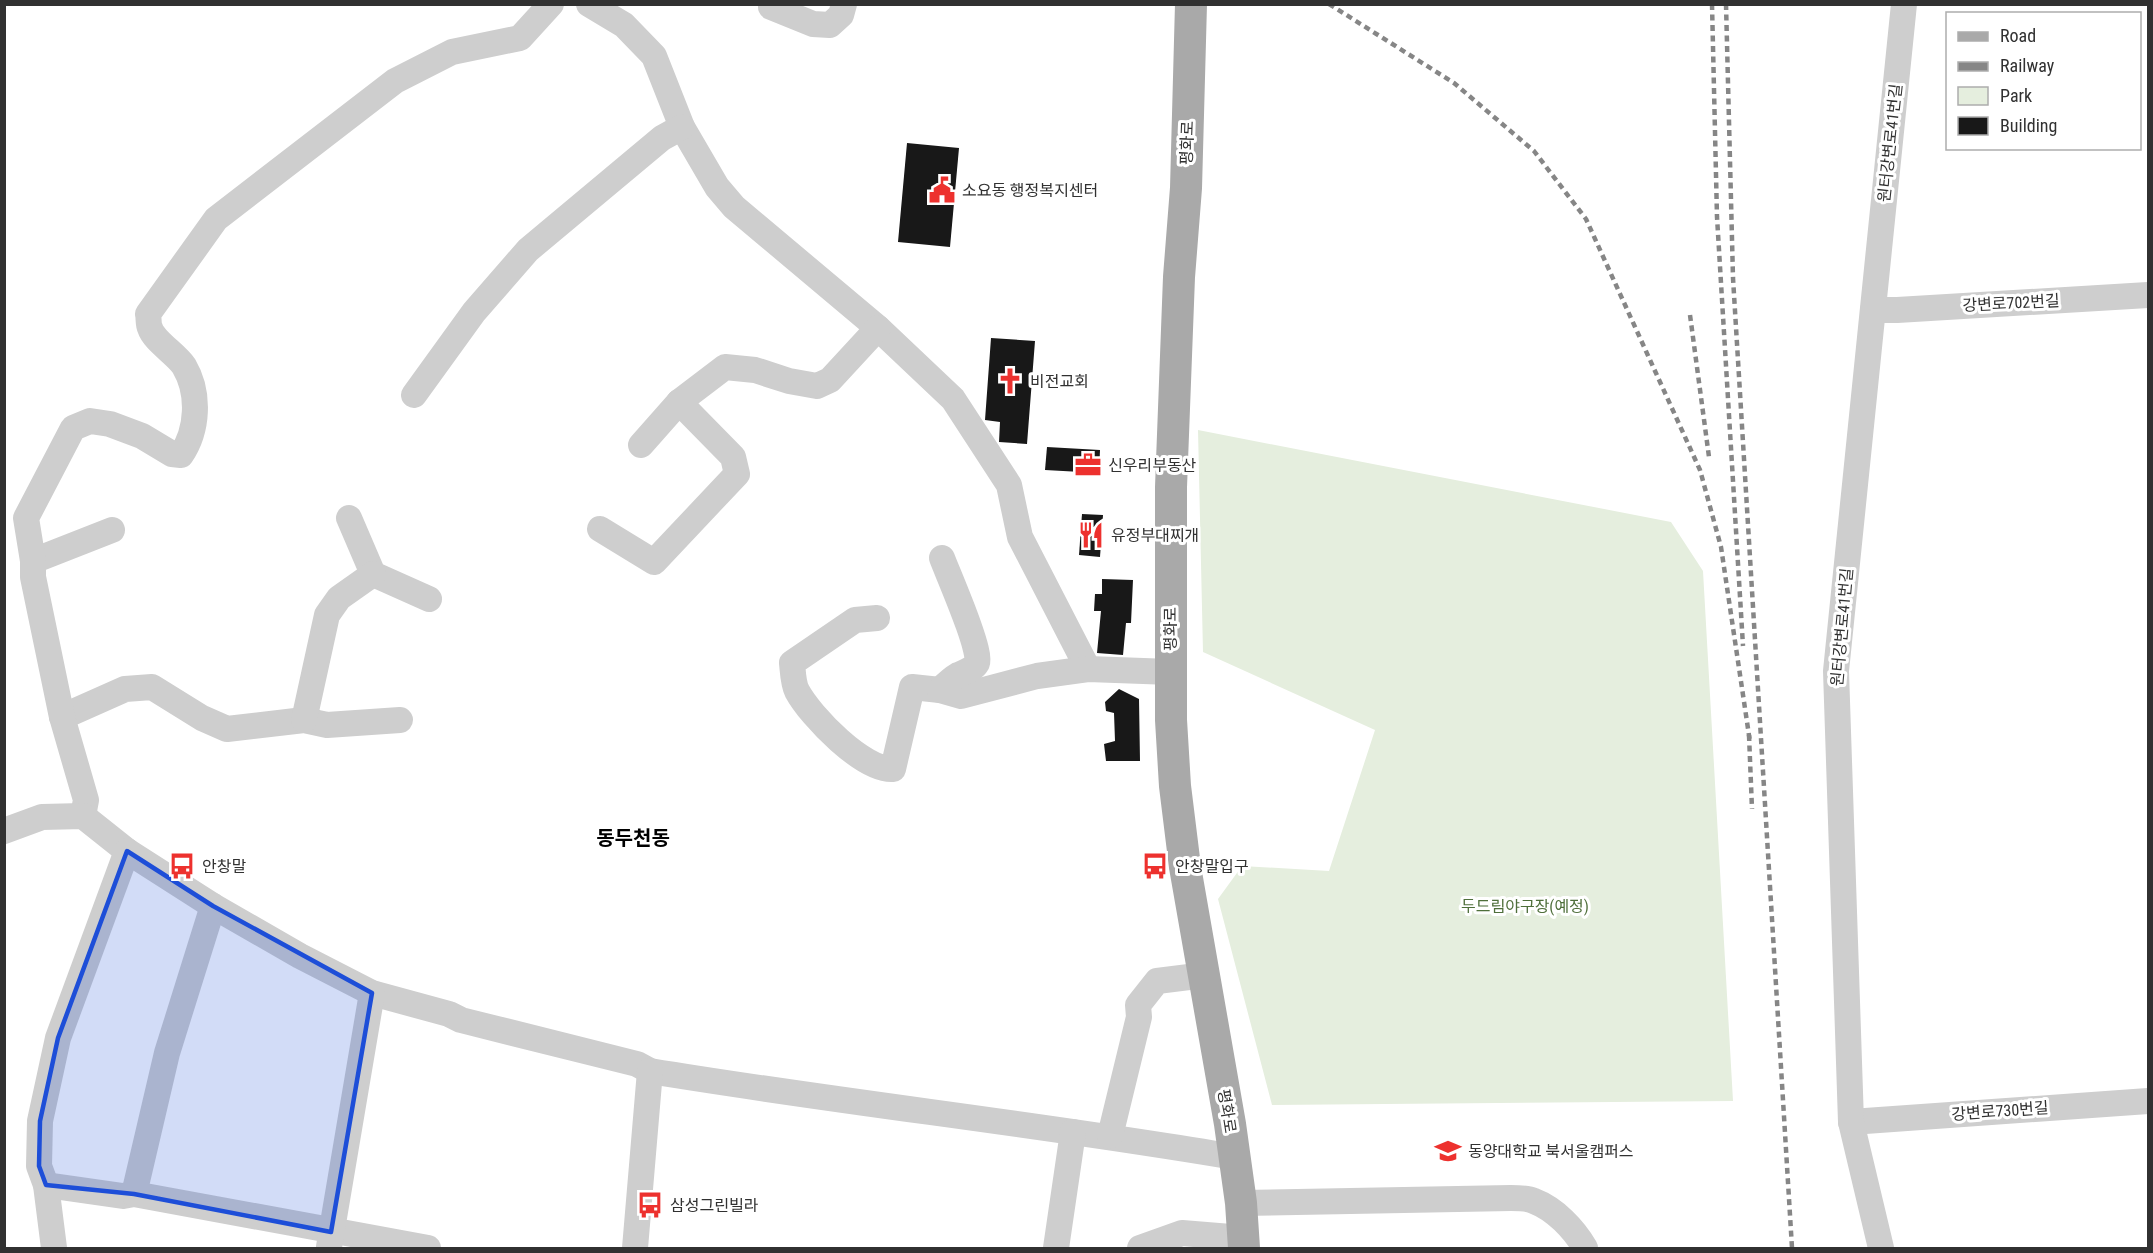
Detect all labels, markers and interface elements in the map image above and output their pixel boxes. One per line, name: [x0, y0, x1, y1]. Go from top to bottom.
legend: [1946, 12, 2141, 150]
text: Road: [2000, 25, 2036, 46]
text: Railway: [2000, 55, 2055, 76]
street label: 원터강변로41번길: [1874, 83, 1906, 203]
text: Park: [2000, 85, 2032, 106]
text: Building: [2000, 115, 2057, 136]
street label: 평화로: [1177, 120, 1197, 165]
public building icon: 소요동 행정복지센터: [927, 175, 957, 205]
place label: 소요동 행정복지센터: [962, 181, 1098, 200]
street label: 강변로702번길: [1962, 291, 2060, 315]
church icon: 비전교회: [995, 366, 1025, 396]
place label: 비전교회: [1030, 372, 1089, 391]
office icon: 신우리부동산: [1073, 450, 1103, 480]
place label: 신우리부동산: [1108, 456, 1197, 475]
restaurant icon: 유정부대찌개: [1076, 520, 1106, 550]
place label: 유정부대찌개: [1111, 526, 1199, 545]
street label: 원터강변로41번길: [1827, 567, 1857, 687]
street label: 평화로: [1161, 607, 1180, 651]
district label: 동두천동: [596, 826, 670, 850]
bus stop icon: 안창말: [167, 851, 197, 881]
bus stop icon: 안창말입구: [1140, 851, 1170, 881]
place label: 안창말: [202, 857, 246, 876]
place label: 안창말입구: [1175, 857, 1249, 876]
park label: 두드림야구장(예정): [1461, 897, 1589, 916]
street label: 평화로: [1214, 1088, 1240, 1135]
street label: 강변로730번길: [1951, 1098, 2049, 1124]
school or university icon: 동양대학교 북서울캠퍼스: [1433, 1136, 1463, 1166]
place label: 동양대학교 북서울캠퍼스: [1468, 1142, 1634, 1161]
bus stop icon: 삼성그린빌라: [635, 1190, 665, 1220]
place label: 삼성그린빌라: [670, 1196, 759, 1215]

